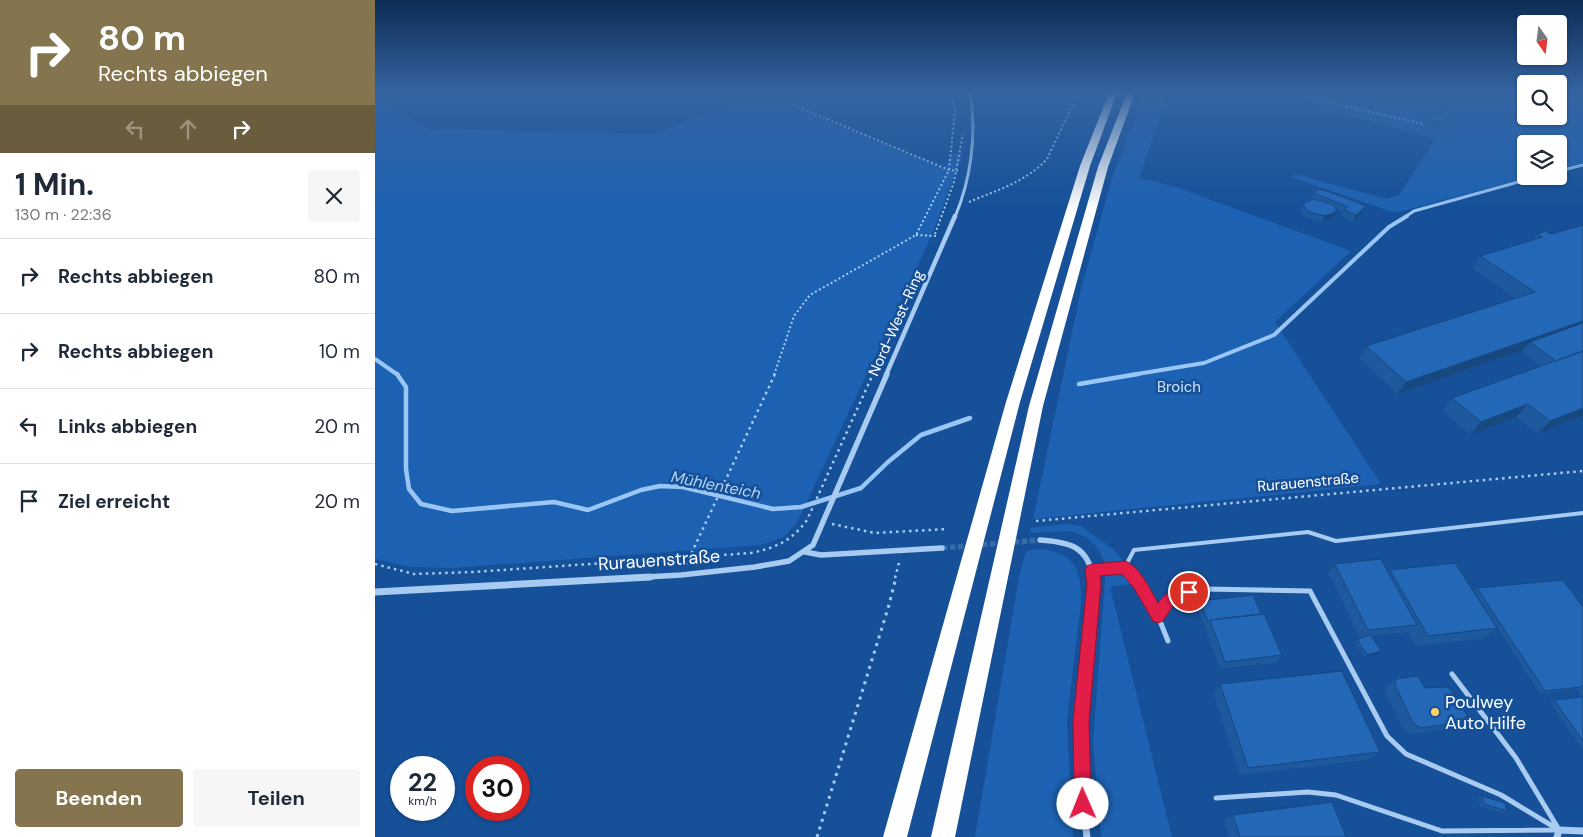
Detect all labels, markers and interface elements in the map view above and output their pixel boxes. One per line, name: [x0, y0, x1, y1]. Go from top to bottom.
text: 80 m: [98, 15, 186, 61]
north arrow: [1517, 15, 1567, 65]
map controls: [1517, 15, 1567, 185]
icon: right: [15, 20, 80, 85]
text: Rechts abbiegen: [98, 59, 268, 88]
button: search: [1517, 75, 1567, 125]
icon: left: [121, 115, 149, 143]
icon: ahead: [174, 115, 202, 143]
icon: right: [227, 115, 255, 143]
button: layers: [1517, 135, 1567, 185]
text: 1 Min.: [15, 165, 94, 204]
button: close: [308, 170, 360, 222]
text: 130 m · 22:36: [15, 204, 112, 225]
icon: right: [15, 262, 43, 290]
text: Rechts abbiegen: [58, 264, 213, 289]
text: 80 m: [313, 264, 360, 289]
street label: Nord-West-Ring: [864, 267, 928, 379]
icon: right: [15, 337, 43, 365]
text: Rechts abbiegen: [58, 339, 213, 364]
text: 10 m: [319, 339, 360, 364]
park label: Broich: [1157, 377, 1201, 397]
icon: left: [15, 412, 43, 440]
text: Links abbiegen: [58, 414, 197, 439]
text: 20 m: [314, 414, 360, 439]
water label: Mühlenteich: [669, 466, 763, 504]
street label: Rurauenstraße: [1256, 468, 1360, 496]
icon: arrive: [15, 487, 43, 515]
text: Ziel erreicht: [58, 489, 170, 514]
text: 20 m: [314, 489, 360, 514]
street label: Rurauenstraße: [597, 544, 721, 576]
pin: [1168, 571, 1210, 613]
icon: arrive: [1175, 578, 1203, 606]
place label: Poulwey Auto Hilfe: [1445, 690, 1526, 735]
marker: Poulwey Auto Hilfe: [1429, 706, 1441, 718]
speed limit sign: 30: [465, 756, 530, 821]
text: 22: [408, 766, 437, 799]
button: Beenden: [15, 769, 183, 827]
button: Teilen: [193, 769, 360, 827]
position arrow: [1056, 777, 1108, 829]
text: km/h: [408, 793, 437, 809]

